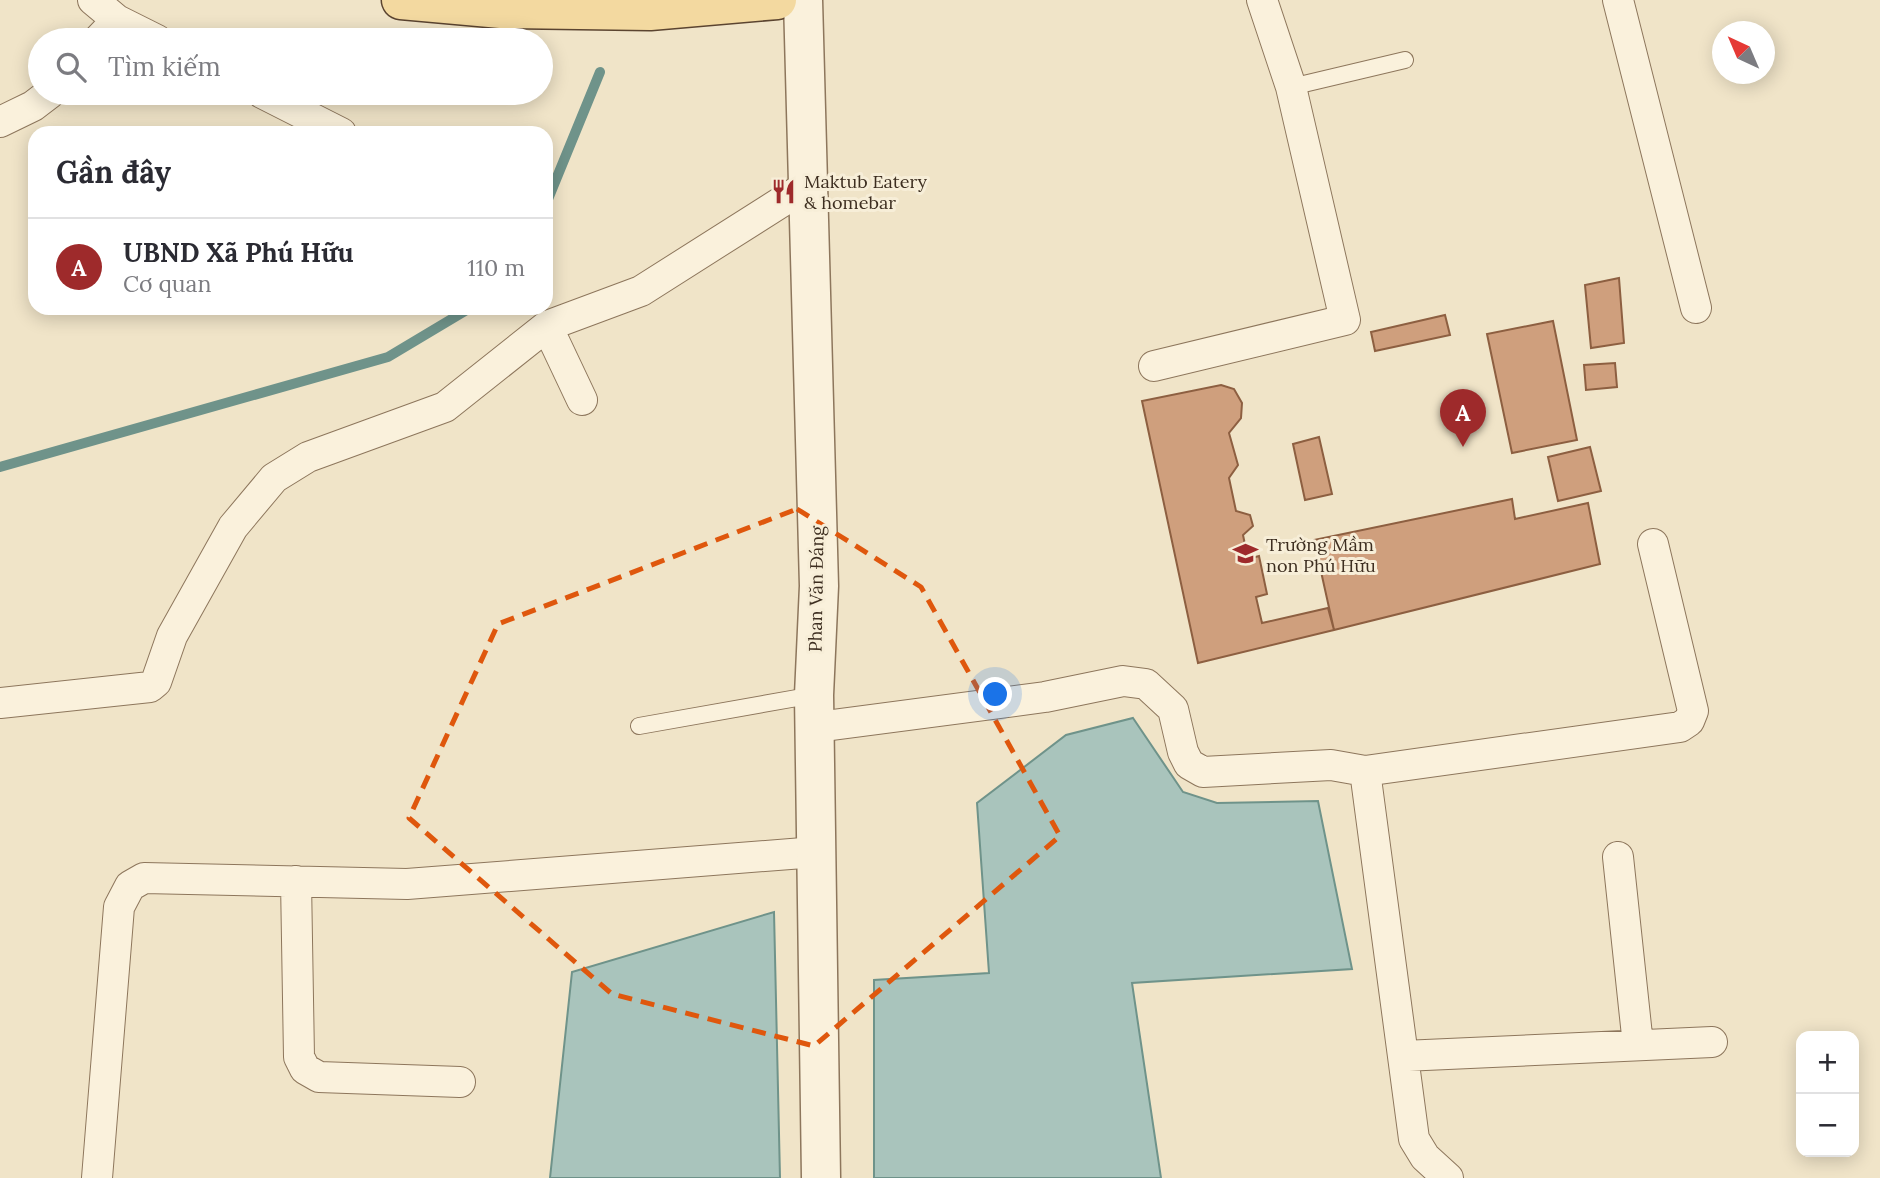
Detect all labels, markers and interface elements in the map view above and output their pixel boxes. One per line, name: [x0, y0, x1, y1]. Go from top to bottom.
north arrow: [1712, 21, 1775, 84]
search box: [28, 28, 553, 105]
icon: search: [52, 48, 90, 86]
text: Tìm kiếm: [108, 50, 221, 83]
text: Gần đây: [56, 153, 171, 191]
place label: Maktub Eatery & homebar: [804, 170, 928, 214]
restaurant icon: Maktub Eatery & homebar: [770, 177, 798, 205]
text: UBND Xã Phú Hữu: [123, 236, 353, 269]
text: A: [71, 253, 87, 282]
text: 110 m: [467, 253, 525, 282]
text: Cơ quan: [123, 269, 211, 298]
pin: A: [1440, 389, 1486, 447]
street label: Phan Văn Đáng: [803, 525, 829, 652]
place label: Trường Mầm non Phú Hữu: [1266, 533, 1376, 577]
school or university icon: Trường Mầm non Phú Hữu: [1232, 540, 1260, 568]
your location: [978, 677, 1012, 711]
map controls: [1796, 1031, 1859, 1157]
button: +: [1796, 1031, 1859, 1094]
button: −: [1796, 1094, 1859, 1157]

